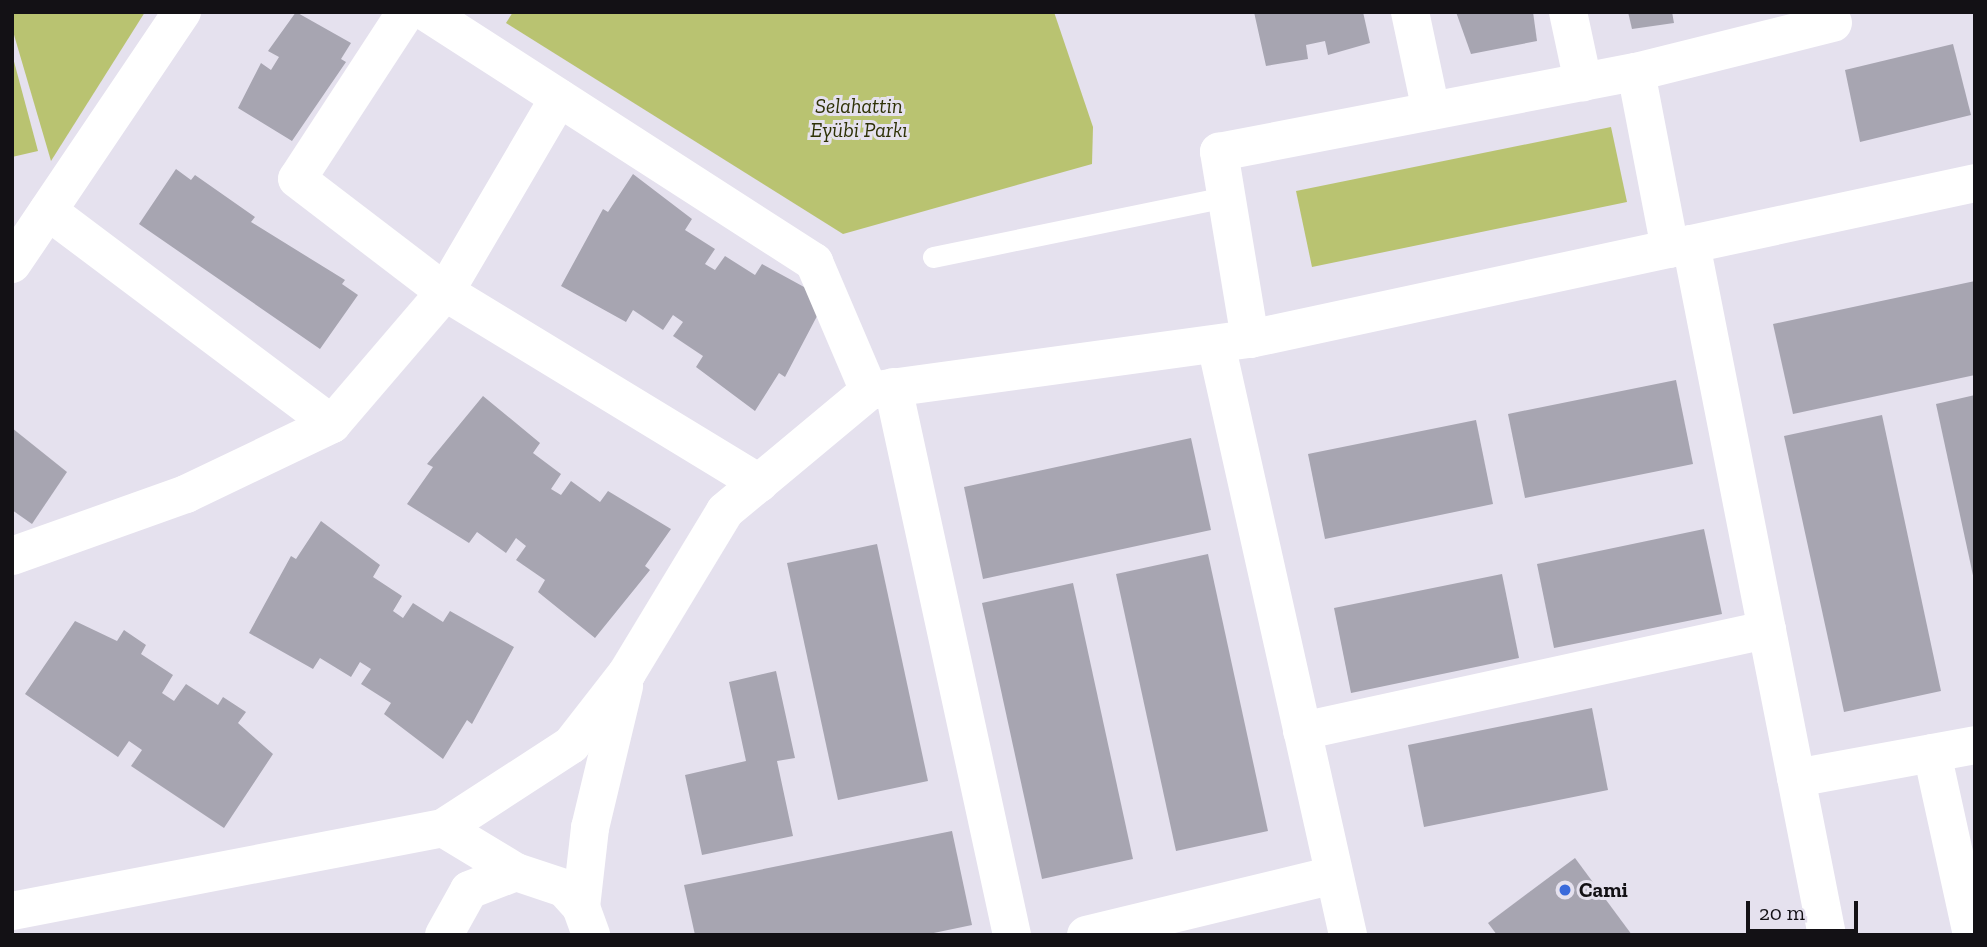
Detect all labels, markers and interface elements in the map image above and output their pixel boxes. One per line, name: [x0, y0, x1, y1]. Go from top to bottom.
park label: Selahattin Eyübi Parkı: [810, 93, 908, 143]
place label: Cami: [1579, 877, 1628, 903]
marker: Cami: [1557, 882, 1573, 898]
scale bar: [1749, 888, 1861, 932]
text: 20 m: [1759, 900, 1805, 925]

